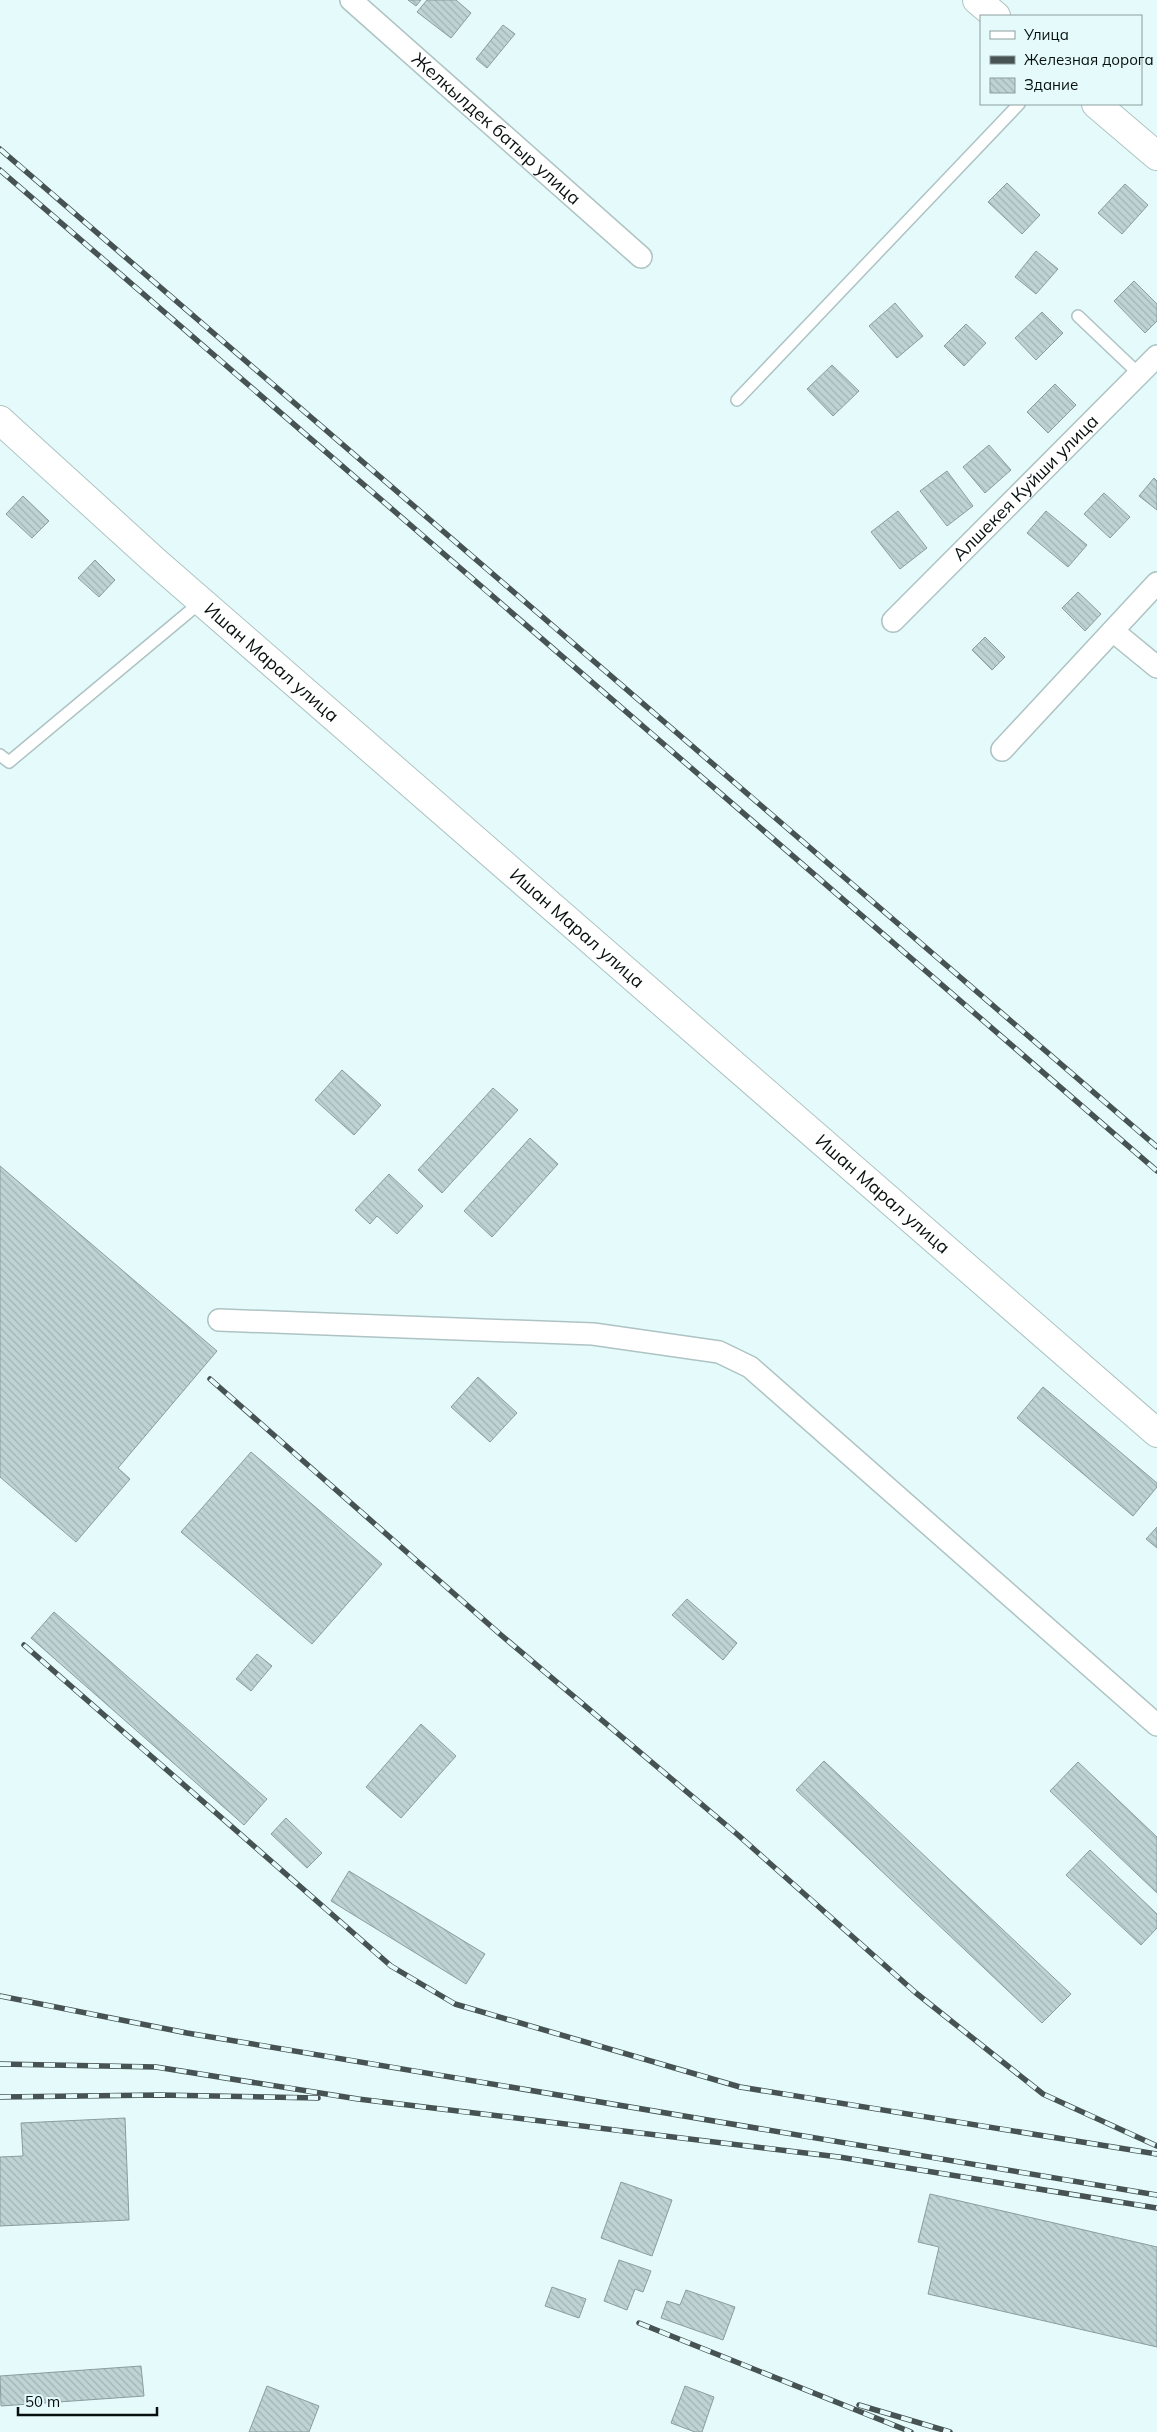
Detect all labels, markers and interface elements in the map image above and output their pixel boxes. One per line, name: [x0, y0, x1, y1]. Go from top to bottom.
legend: [980, 15, 1142, 105]
text: Улица: [1023, 25, 1069, 44]
street label: Желкылдек батыр улица: [407, 47, 586, 209]
text: Железная дорога: [1024, 50, 1154, 69]
text: Здание: [1024, 75, 1078, 94]
street label: Алшекея Куйши улица: [948, 409, 1103, 565]
street label: Ишан Марал улица: [200, 597, 344, 727]
street label: Ишан Марал улица: [505, 863, 649, 993]
street label: Ишан Марал улица: [811, 1129, 955, 1259]
scale bar: [18, 2384, 156, 2416]
text: 50 m: [25, 2392, 60, 2411]

